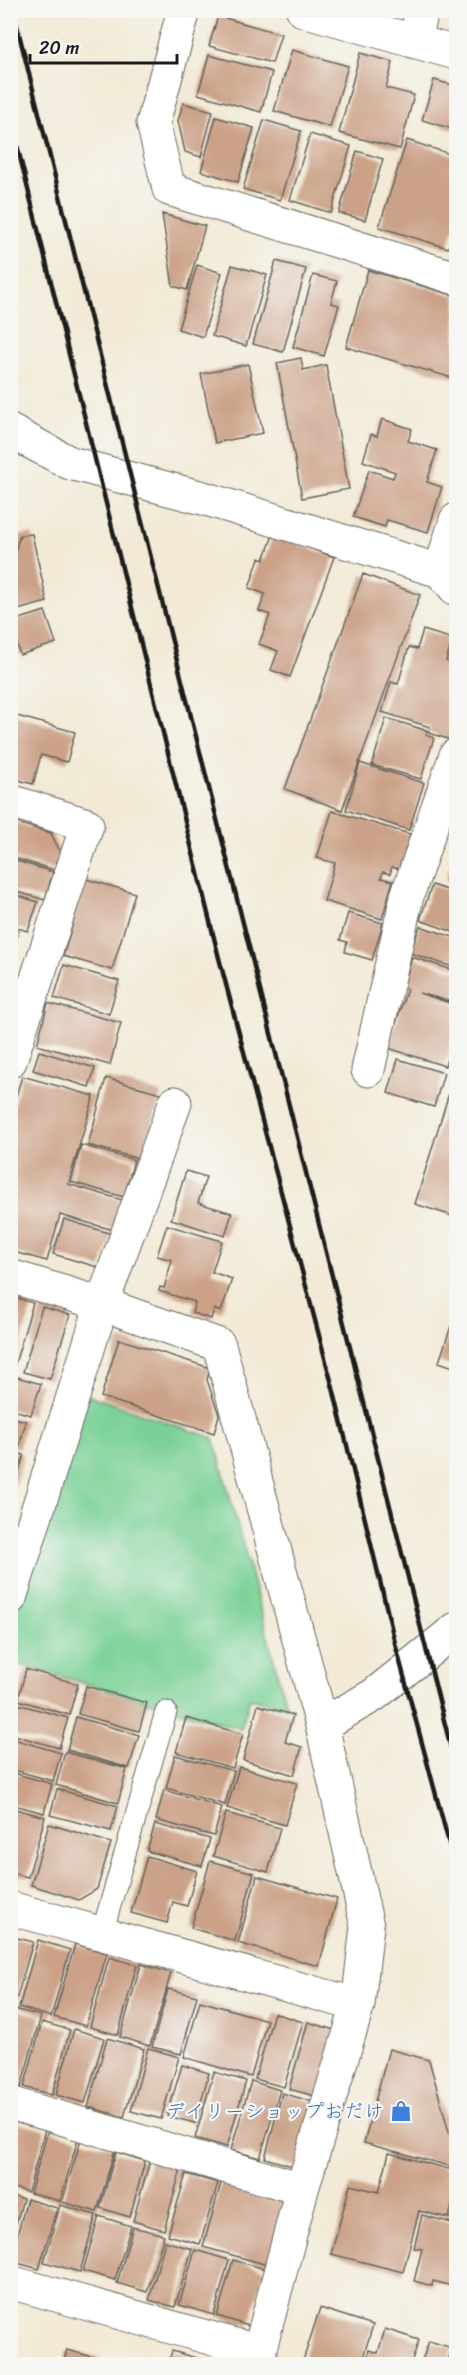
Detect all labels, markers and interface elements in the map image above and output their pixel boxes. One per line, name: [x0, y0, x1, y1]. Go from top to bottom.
scale bar: [30, 27, 177, 65]
text: 20 m: [39, 32, 79, 64]
place label: デイリーショップおだけ: [165, 2094, 384, 2129]
shop icon: デイリーショップおだけ: [389, 2099, 413, 2123]

